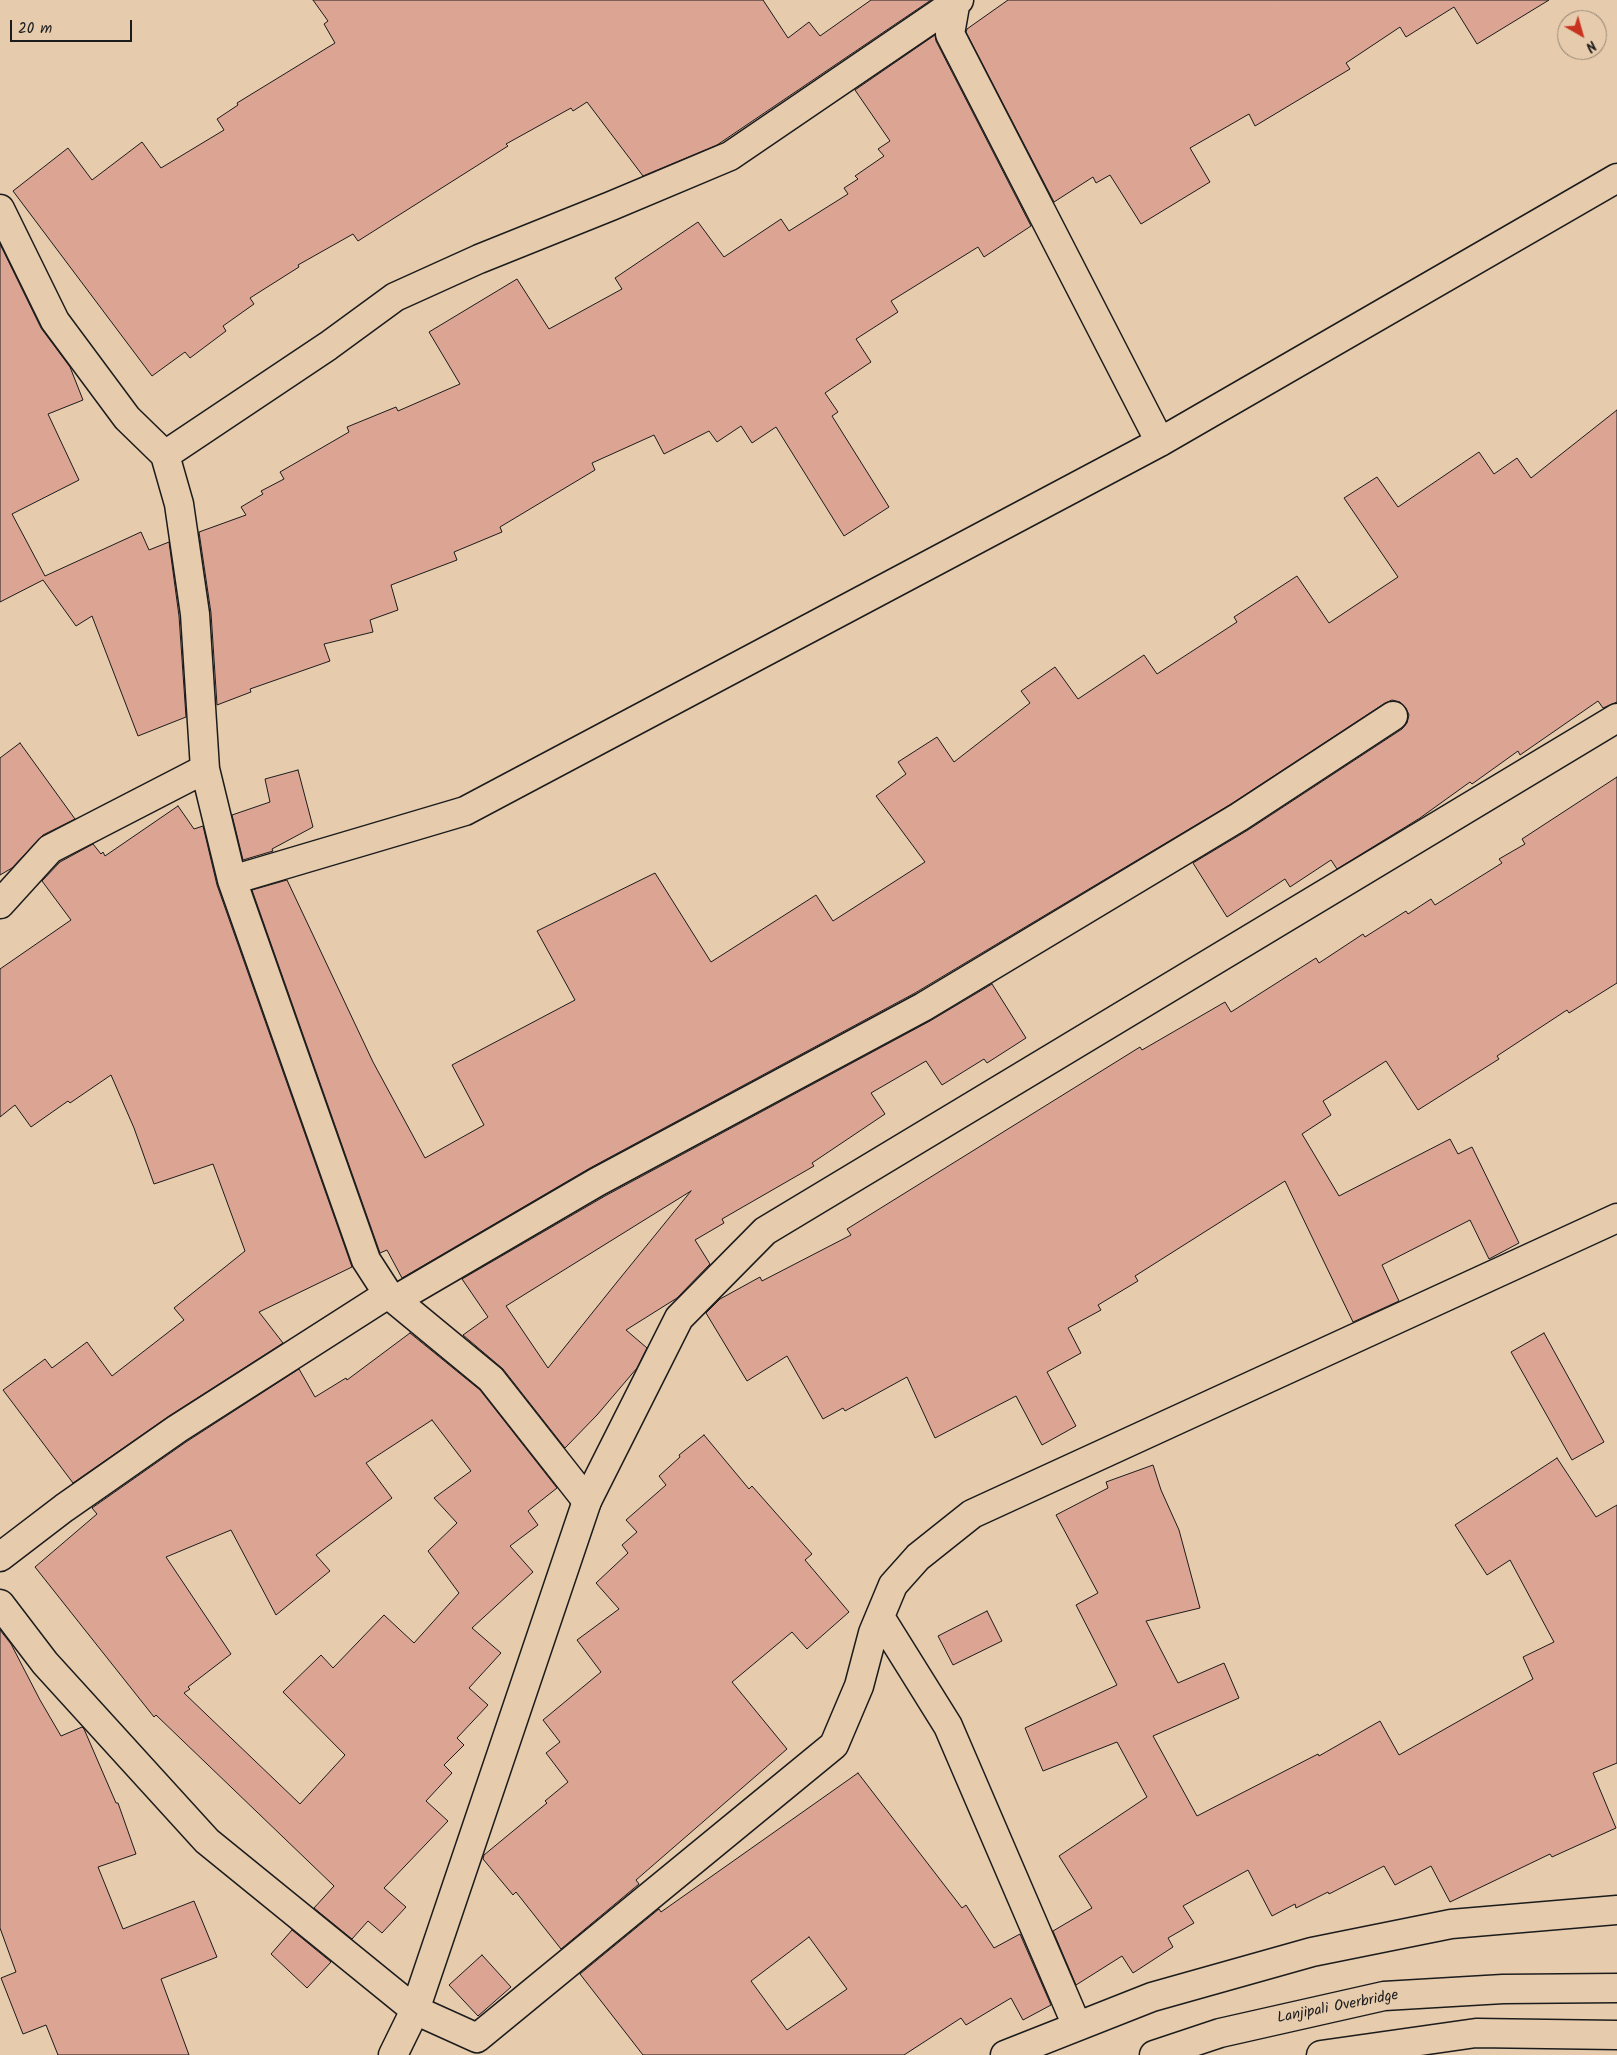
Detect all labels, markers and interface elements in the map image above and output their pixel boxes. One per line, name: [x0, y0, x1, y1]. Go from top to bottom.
scale bar: [12, 10, 135, 42]
north arrow: [1557, 10, 1607, 60]
text: 20 m: [18, 17, 52, 41]
text: N: [1580, 35, 1601, 57]
street label: Lanjipali Overbridge: [1276, 1987, 1400, 2029]

